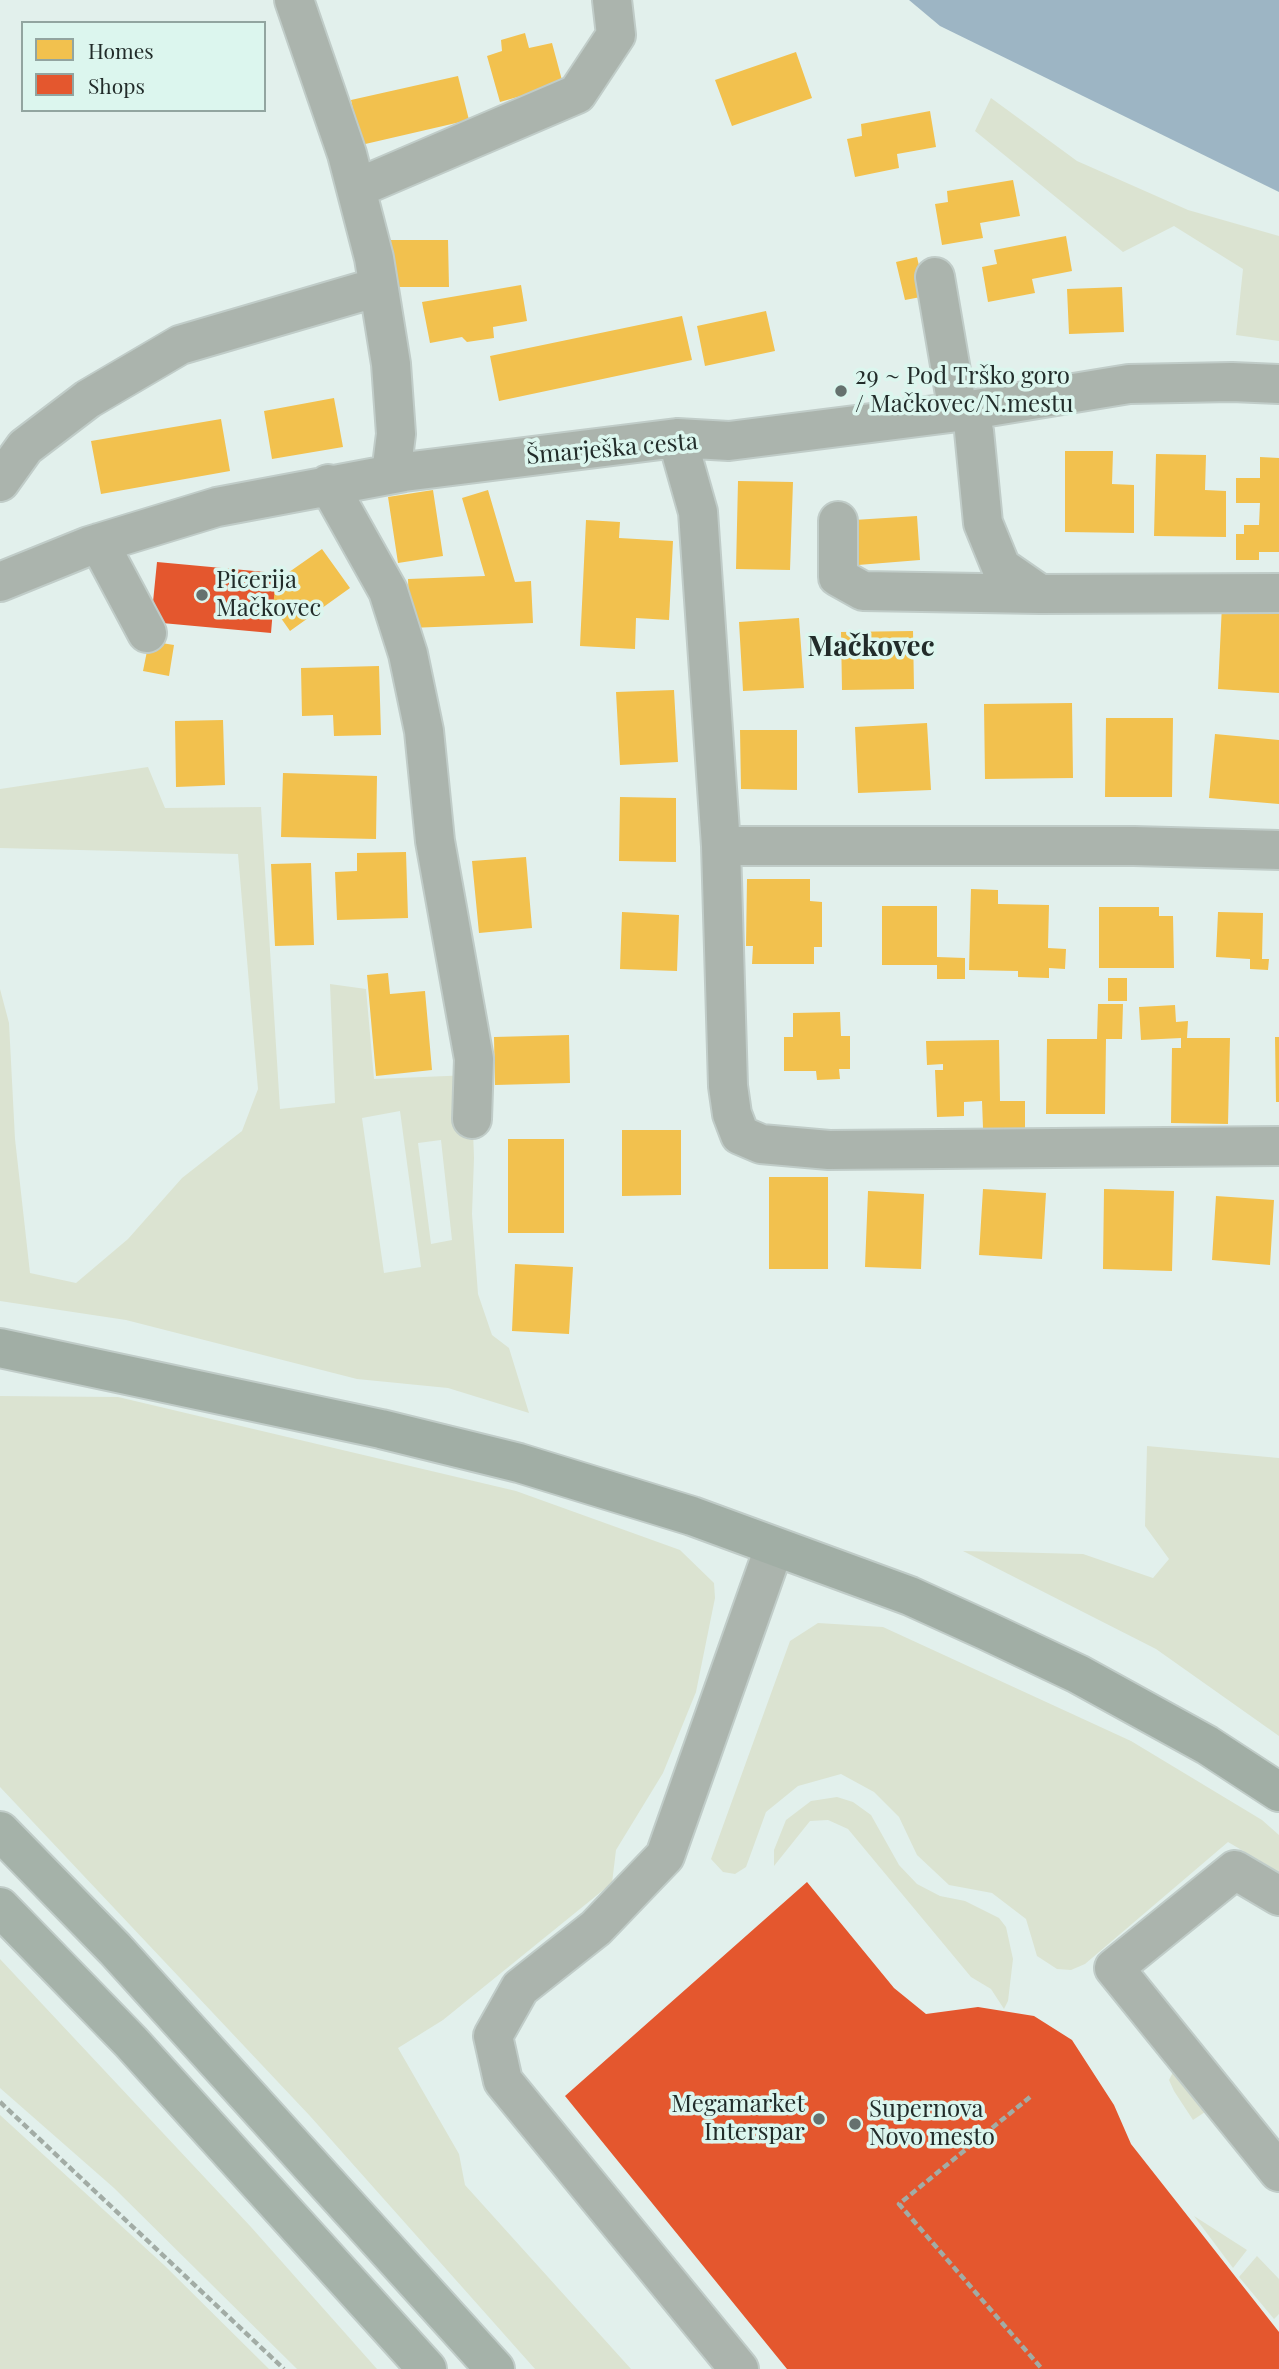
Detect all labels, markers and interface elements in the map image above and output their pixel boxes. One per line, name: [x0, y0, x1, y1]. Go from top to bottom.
legend: [21, 21, 266, 112]
text: Homes: [88, 36, 154, 64]
text: Shops: [88, 71, 145, 99]
place label: 29 ~ Pod Trško goro / Mačkovec/N.mestu: [855, 363, 1073, 419]
marker: 29 ~ Pod Trško goro / Mačkovec/N.mestu: [833, 383, 849, 399]
street label: Šmarješka cesta: [525, 427, 699, 471]
place label: Picerija Mačkovec: [216, 567, 321, 623]
marker: Picerija Mačkovec: [194, 587, 210, 603]
district label: Mačkovec: [807, 630, 935, 664]
place label: Megamarket Interspar: [671, 2091, 805, 2147]
place label: Supernova Novo mesto: [869, 2096, 995, 2152]
marker: Megamarket Interspar: [811, 2111, 827, 2127]
marker: Supernova Novo mesto: [847, 2116, 863, 2132]

